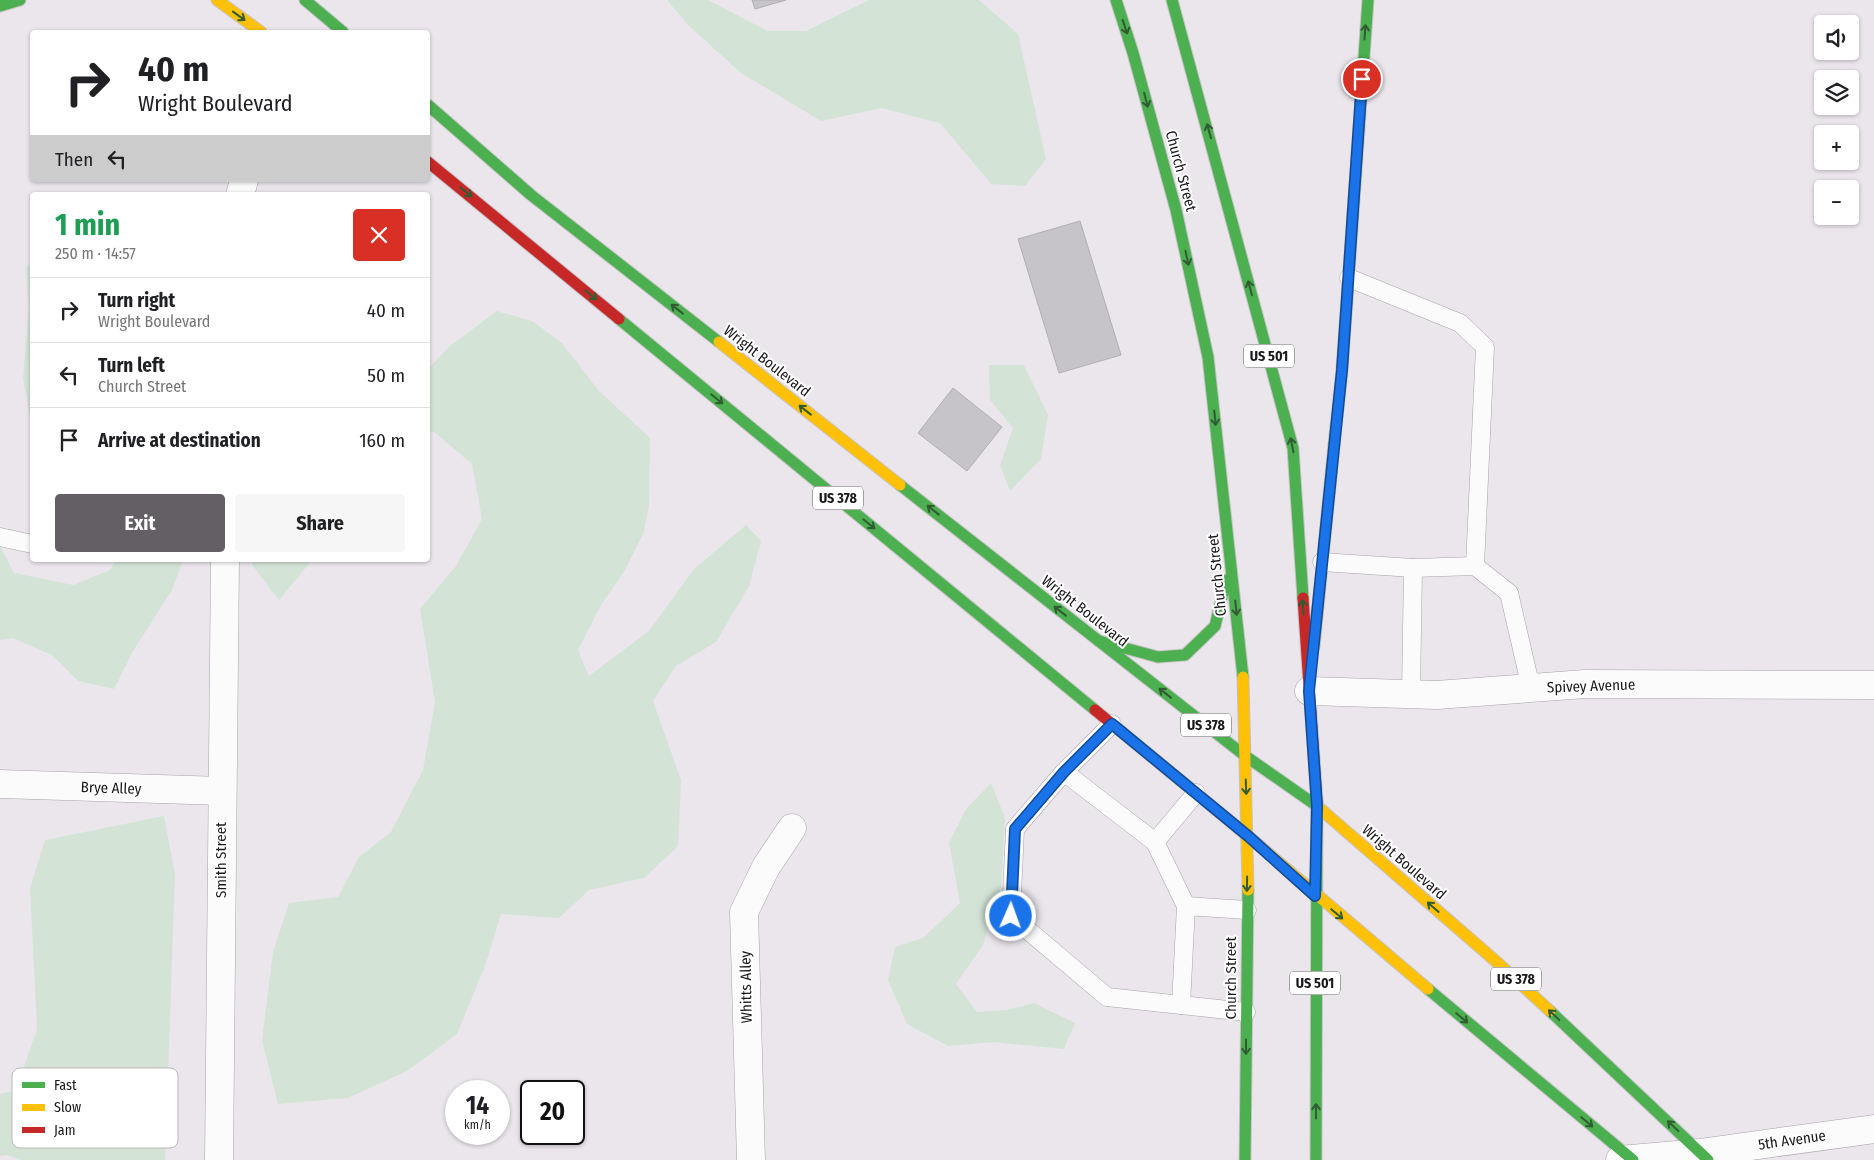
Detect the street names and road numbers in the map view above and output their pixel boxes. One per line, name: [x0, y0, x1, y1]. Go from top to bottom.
street label: Church Street: [1162, 129, 1200, 213]
street label: Wright Boulevard: [720, 321, 814, 401]
road number: US 501: [1244, 344, 1294, 368]
road number: US 378: [813, 486, 863, 509]
street label: Church Street: [1204, 533, 1230, 617]
street label: Wright Boulevard: [1038, 571, 1132, 651]
street label: Spivey Avenue: [1546, 675, 1636, 697]
road number: US 378: [1181, 714, 1231, 736]
street label: Brye Alley: [80, 778, 142, 798]
street label: Wright Boulevard: [1358, 821, 1450, 903]
street label: Smith Street: [212, 822, 230, 898]
street label: Church Street: [1222, 937, 1240, 1019]
street label: Whitts Alley: [736, 950, 756, 1023]
road number: US 378: [1491, 968, 1541, 991]
road number: US 501: [1290, 971, 1340, 994]
street label: 5th Avenue: [1757, 1126, 1827, 1154]

